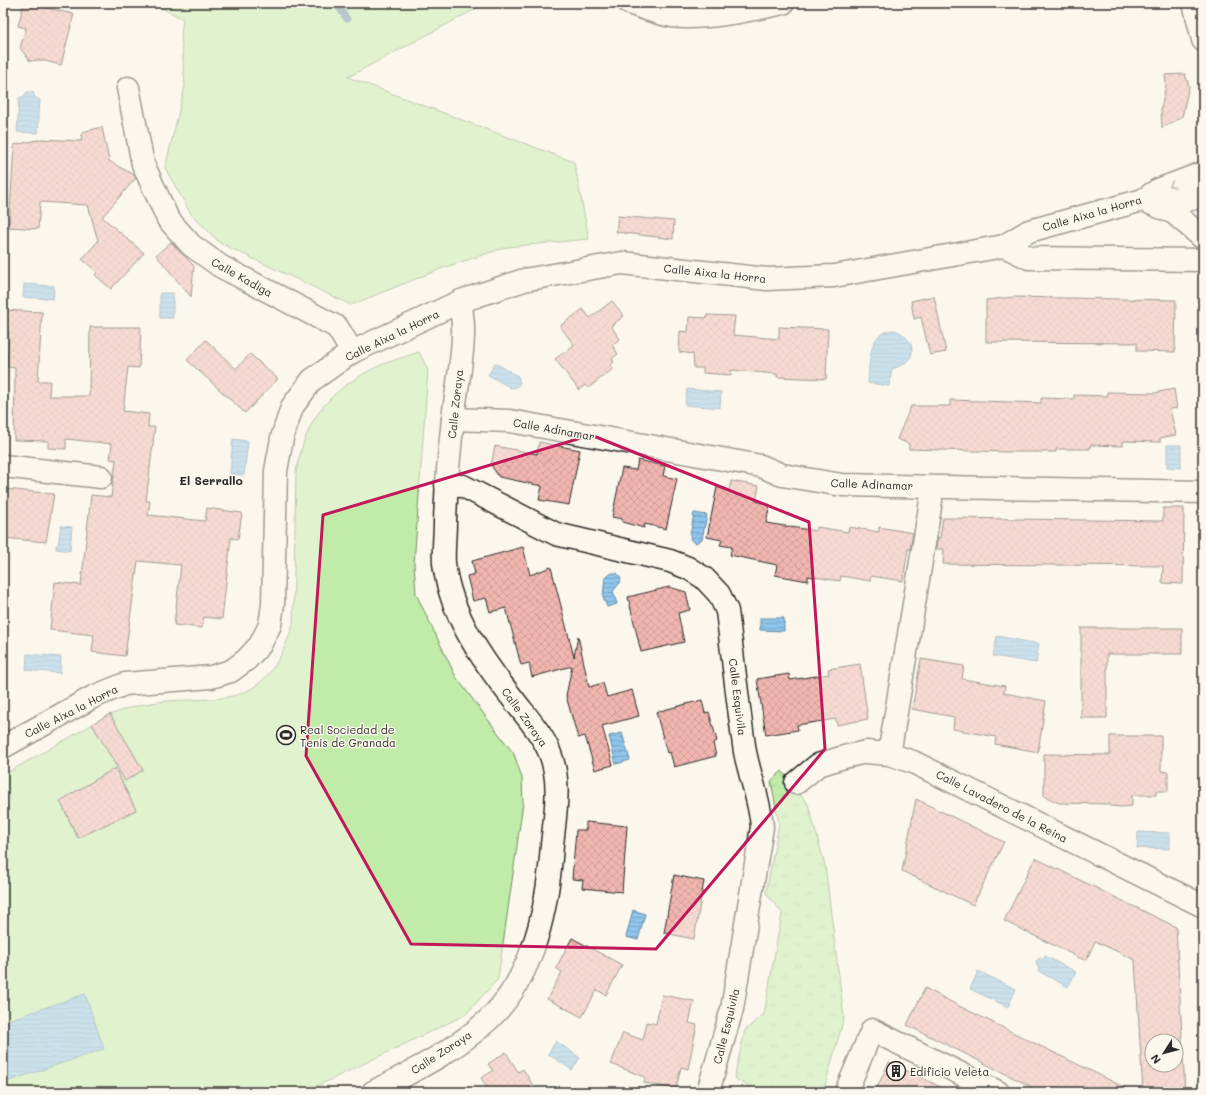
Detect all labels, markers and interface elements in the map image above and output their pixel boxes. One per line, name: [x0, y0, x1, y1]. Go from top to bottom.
one-way arrow: [1169, 180, 1176, 188]
street label: Calle Aixa la Horra: [1040, 192, 1144, 234]
street label: Calle Kadiga: [209, 254, 275, 300]
street label: Calle Aixa la Horra: [663, 260, 767, 286]
street label: Calle Aixa la Horra: [342, 306, 442, 364]
street label: Calle Zoraya: [444, 369, 466, 439]
street label: Calle Adinamar: [512, 414, 596, 444]
district label: El Serrallo: [179, 472, 243, 488]
street label: Calle Adinamar: [830, 475, 914, 493]
street label: Calle Esquivila: [726, 658, 750, 736]
street label: Calle Aixa la Horra: [22, 681, 120, 741]
street label: Calle Zoraya: [499, 684, 552, 750]
place label: Real Sociedad de Tenis de Granada: [300, 722, 396, 750]
sports icon: Real Sociedad de Tenis de Granada: [275, 724, 297, 746]
street label: Calle Lavadero de la Reina: [934, 766, 1071, 846]
street label: Calle Esquivila: [709, 986, 743, 1065]
street label: Calle Zoraya: [408, 1027, 474, 1077]
north arrow: [1144, 1033, 1184, 1073]
text: N: [1147, 1051, 1164, 1067]
building icon: Edificio Veleta: [885, 1060, 907, 1082]
place label: Edificio Veleta: [910, 1064, 989, 1079]

